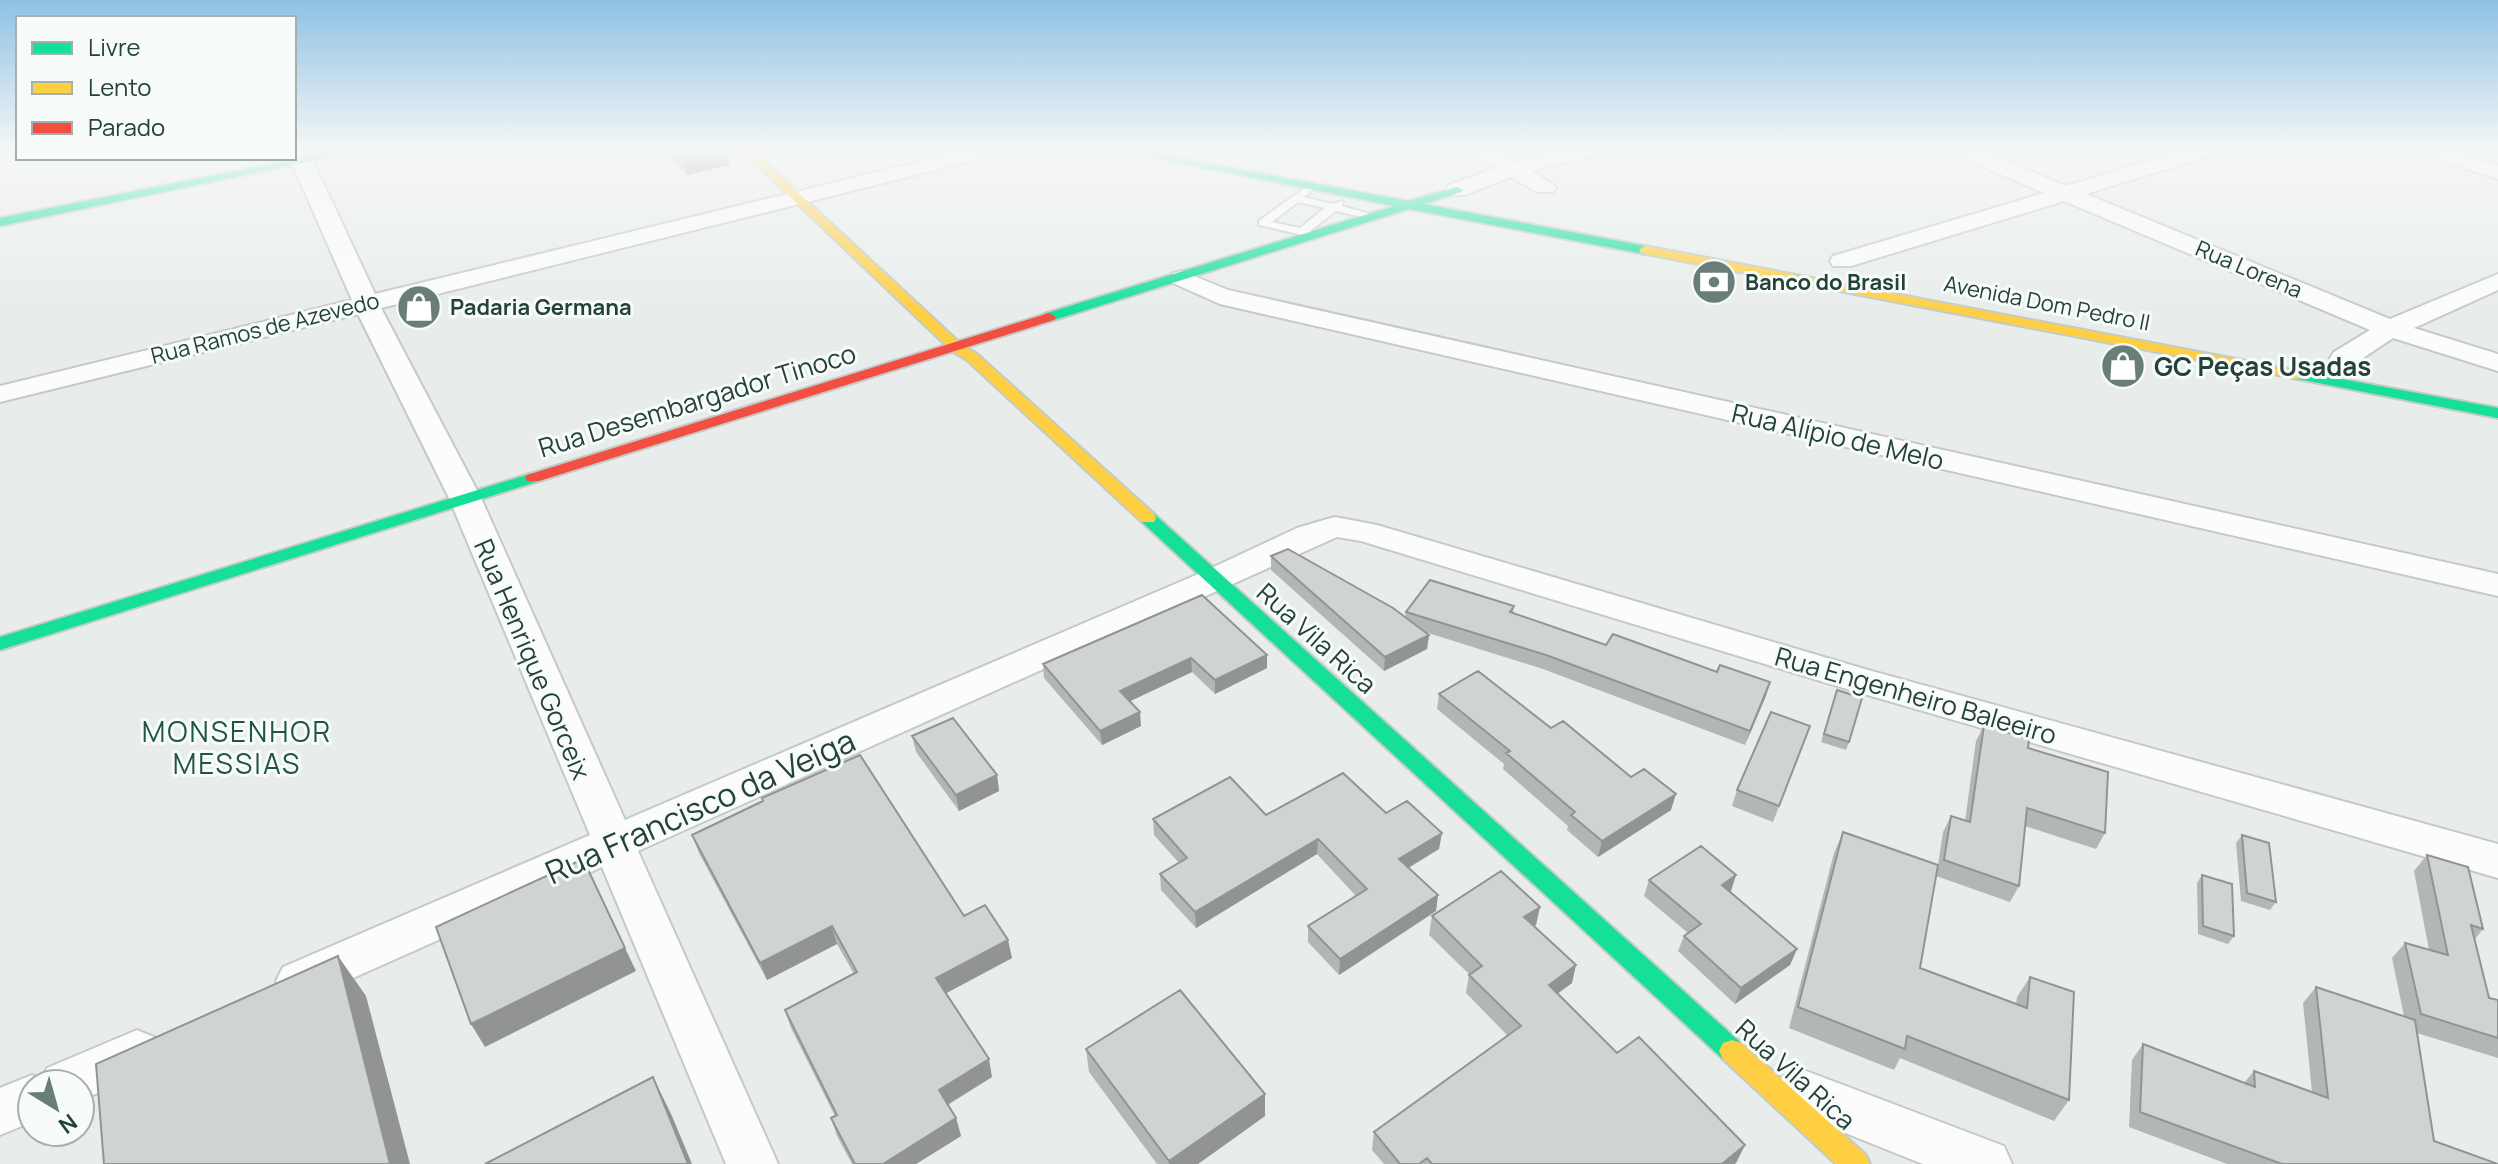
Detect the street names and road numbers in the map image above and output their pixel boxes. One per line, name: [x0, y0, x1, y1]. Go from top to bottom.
street label: Rua Lorena: [2191, 233, 2307, 305]
street label: Avenida Dom Pedro II: [1941, 268, 2153, 338]
street label: Rua Ramos de Azevedo: [148, 285, 382, 371]
street label: Rua Desembargador Tinoco: [534, 335, 860, 465]
street label: Rua Alípio de Melo: [1729, 394, 1947, 478]
street label: Rua Henrique Gorceix: [466, 533, 600, 785]
street label: Rua Vila Rica: [1249, 575, 1385, 701]
street label: Rua Engenheiro Baleeiro: [1771, 638, 2061, 752]
street label: Rua Francisco da Veiga: [538, 718, 862, 894]
street label: Rua Vila Rica: [1728, 1011, 1864, 1137]

